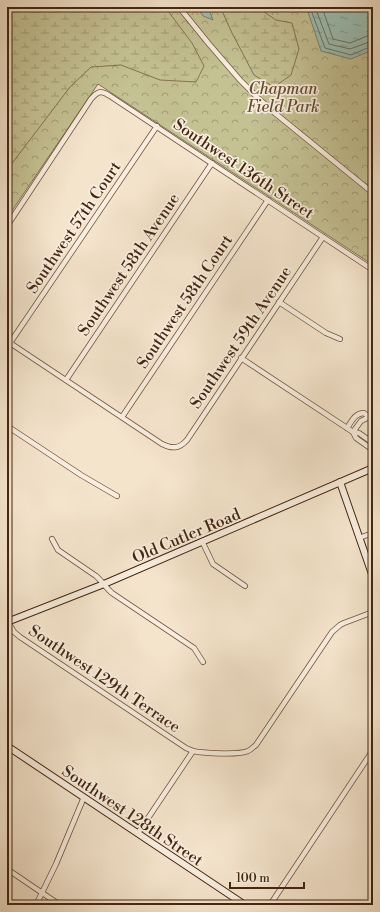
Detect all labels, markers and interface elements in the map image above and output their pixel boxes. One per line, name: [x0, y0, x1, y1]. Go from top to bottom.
park label: Chapman Field Park: [247, 79, 319, 117]
street label: Southwest 136th Street: [169, 114, 318, 224]
street label: Southwest 57th Court: [22, 158, 126, 297]
street label: Southwest 58th Avenue: [74, 189, 184, 340]
street label: Southwest 58th Court: [133, 231, 237, 372]
street label: Southwest 59th Avenue: [186, 262, 296, 413]
street label: Old Cutler Road: [129, 504, 244, 568]
street label: Southwest 129th Terrace: [25, 621, 184, 737]
street label: Southwest 128th Street: [58, 761, 207, 871]
scale bar: [230, 864, 304, 890]
text: 100 m: [236, 871, 270, 886]

